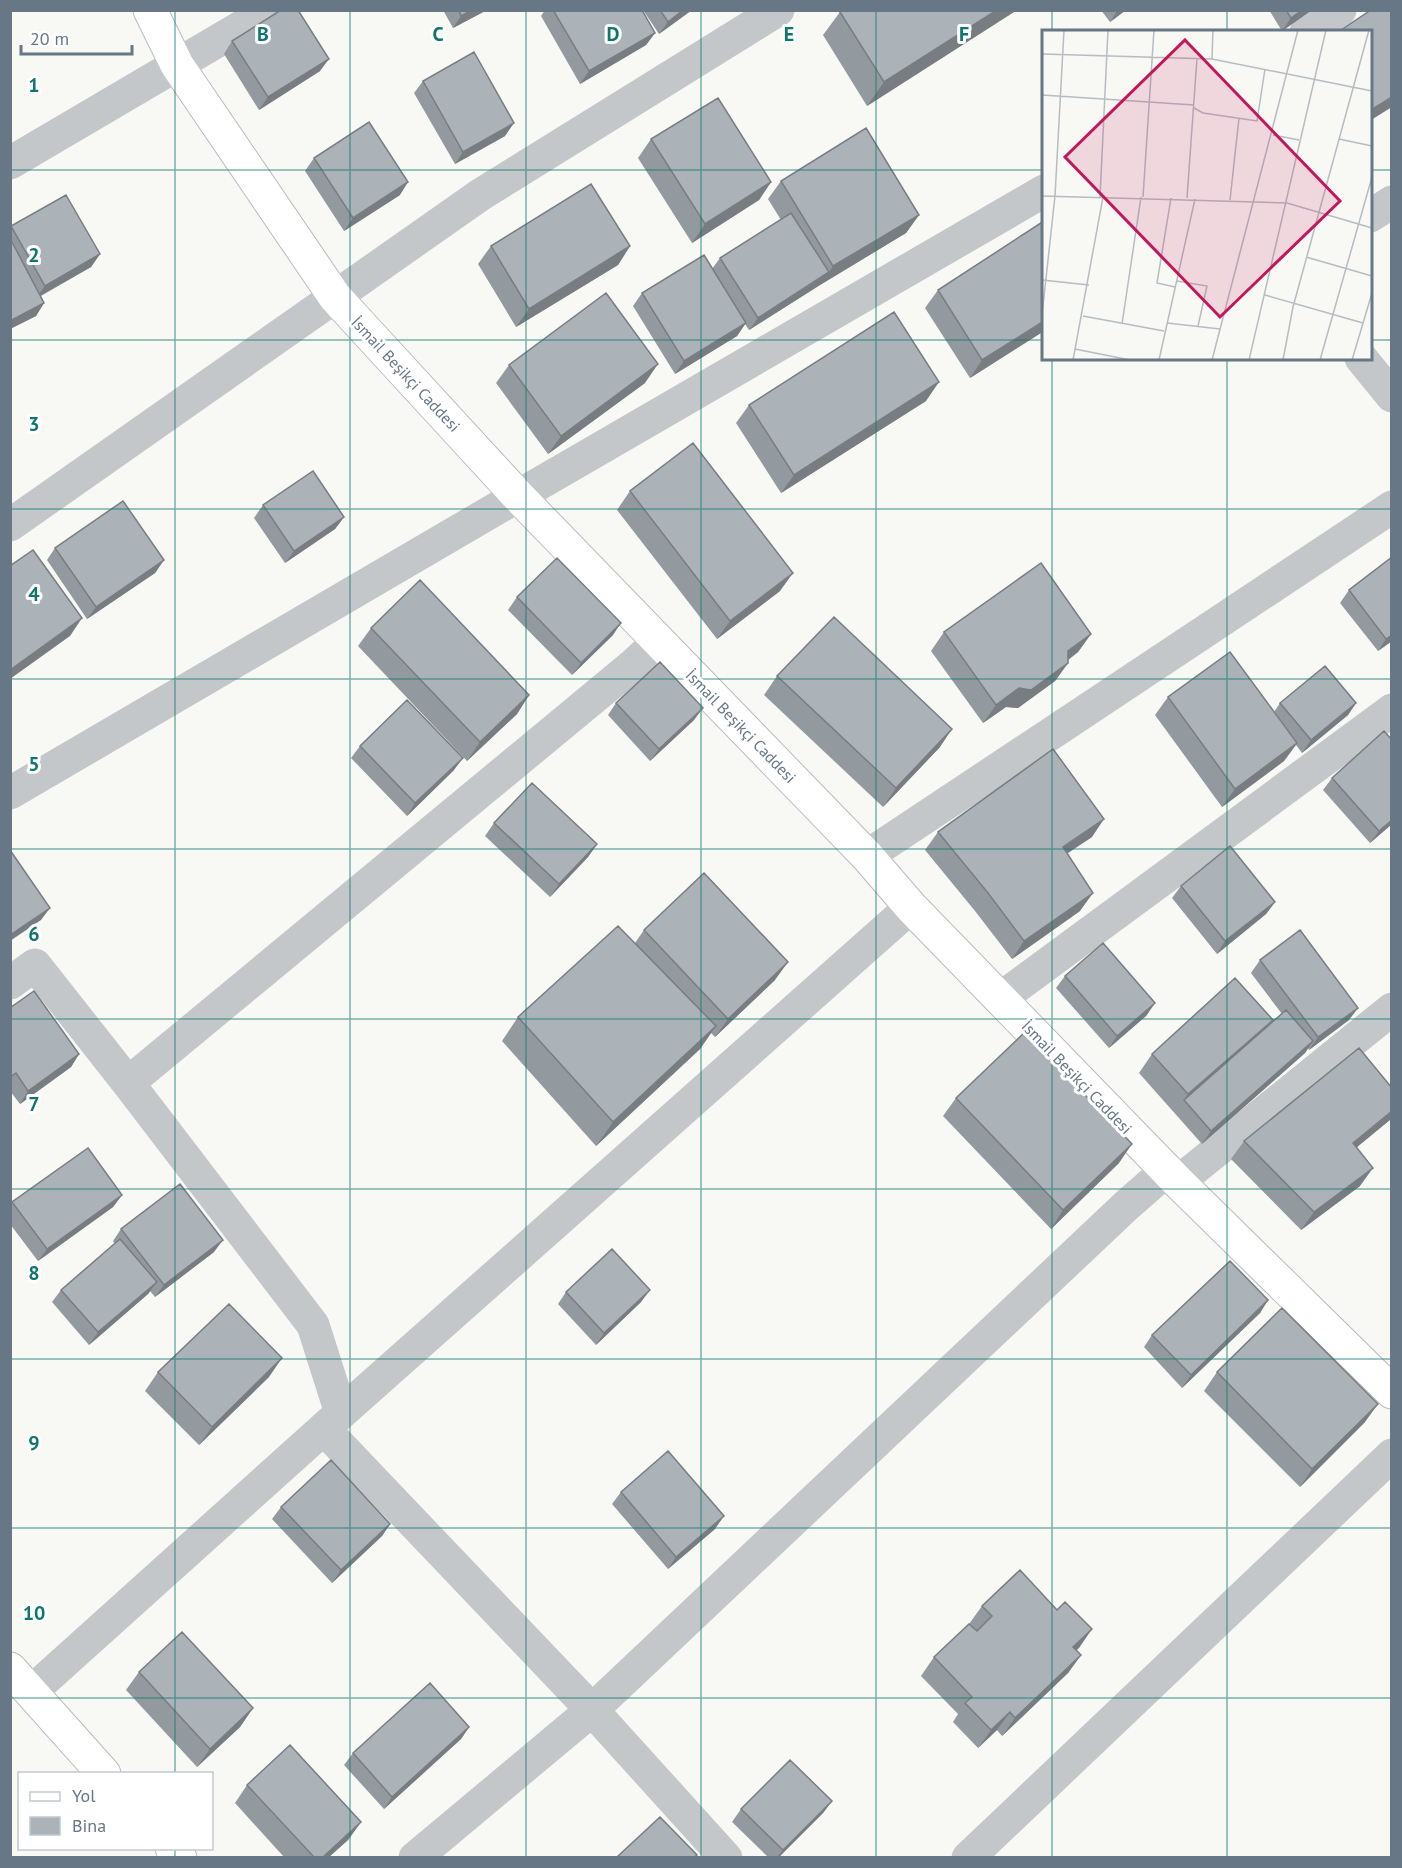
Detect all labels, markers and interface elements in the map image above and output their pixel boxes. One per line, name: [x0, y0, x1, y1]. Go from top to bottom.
scale bar: [21, 18, 132, 56]
text: B: [257, 21, 269, 47]
text: C: [432, 21, 444, 47]
text: D: [607, 21, 620, 47]
text: E: [784, 21, 794, 47]
text: F: [959, 21, 969, 47]
text: 20 m: [30, 27, 69, 50]
inset map: [1042, 30, 1372, 360]
text: 1: [28, 72, 40, 98]
text: 2: [28, 242, 40, 268]
street label: İsmail Beşikçi Caddesi: [347, 312, 465, 436]
text: 3: [28, 411, 40, 437]
text: 4: [28, 581, 40, 607]
street label: İsmail Beşikçi Caddesi: [682, 665, 800, 787]
text: 5: [28, 751, 40, 777]
text: 6: [28, 921, 40, 947]
street label: İsmail Beşikçi Caddesi: [1018, 1016, 1136, 1138]
text: 7: [28, 1091, 40, 1117]
text: 8: [28, 1260, 40, 1286]
text: 9: [28, 1430, 40, 1456]
text: 10: [23, 1600, 45, 1626]
legend: [18, 1772, 213, 1850]
text: Yol: [72, 1784, 96, 1807]
text: Bina: [72, 1814, 106, 1837]

